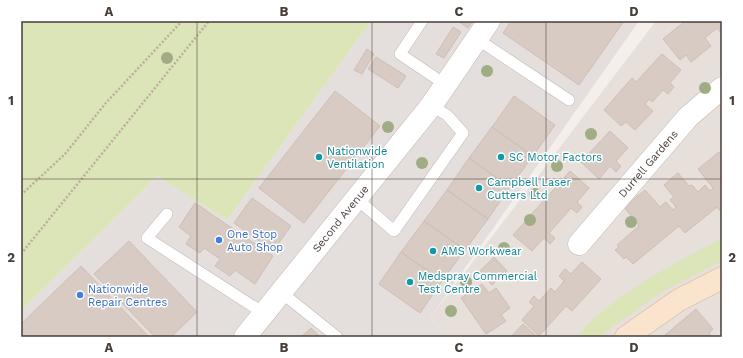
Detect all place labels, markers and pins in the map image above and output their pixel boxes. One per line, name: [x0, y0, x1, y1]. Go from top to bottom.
place label: Nationwide Ventilation: [327, 145, 387, 171]
place label: SC Motor Factors: [509, 151, 602, 164]
marker: Nationwide Ventilation: [314, 152, 324, 162]
marker: SC Motor Factors: [496, 152, 506, 162]
place label: Campbell Laser Cutters Ltd: [487, 176, 571, 202]
marker: Campbell Laser Cutters Ltd: [474, 183, 484, 193]
place label: One Stop Auto Shop: [227, 228, 283, 254]
marker: One Stop Auto Shop: [214, 235, 224, 245]
place label: AMS Workwear: [441, 245, 522, 258]
marker: AMS Workwear: [428, 246, 438, 256]
place label: Medspray Commercial Test Centre: [418, 270, 538, 296]
marker: Medspray Commercial Test Centre: [405, 277, 415, 287]
place label: Nationwide Repair Centres: [88, 283, 167, 309]
marker: Nationwide Repair Centres: [75, 290, 85, 300]

